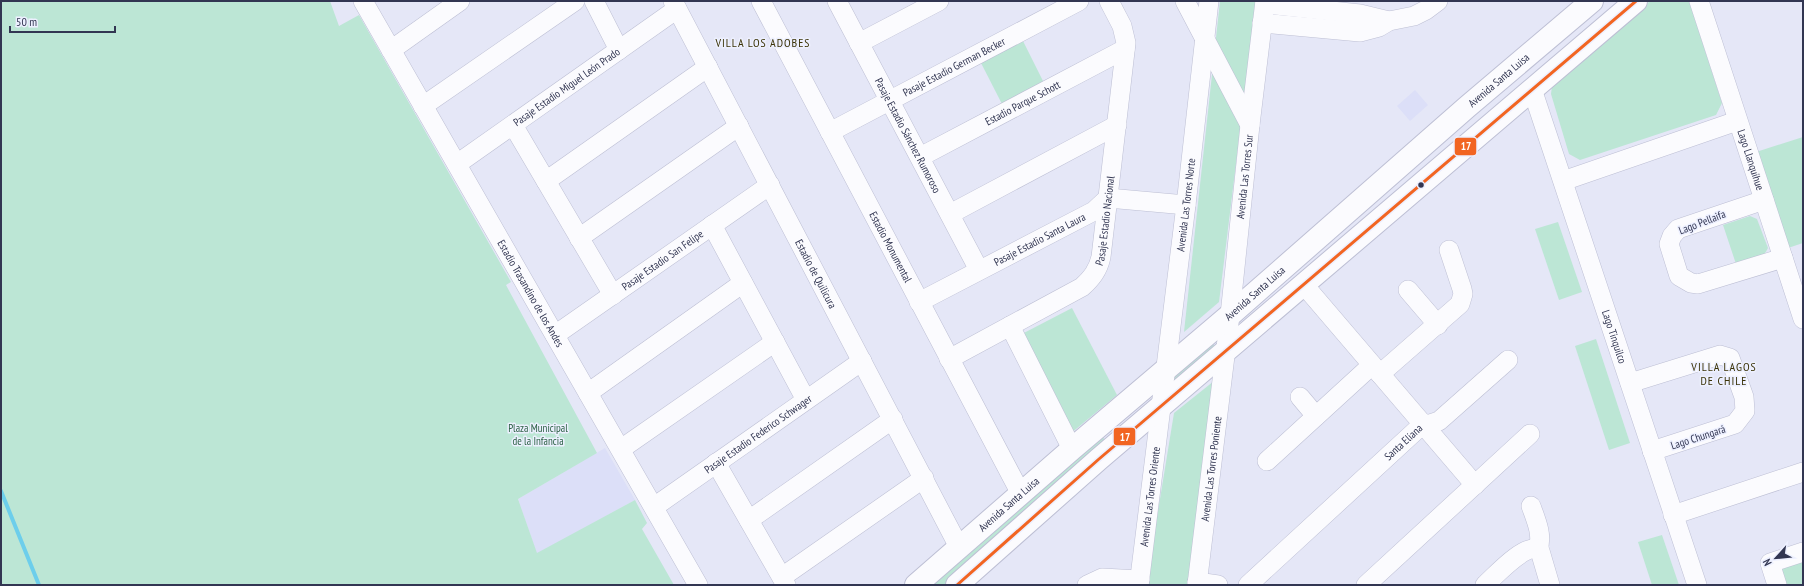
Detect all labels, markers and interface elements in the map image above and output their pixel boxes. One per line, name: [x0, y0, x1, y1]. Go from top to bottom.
scale bar: [10, 8, 115, 34]
text: 50 m: [16, 14, 37, 29]
street label: Pasaje Estadio German Becker: [900, 34, 1007, 99]
district label: VILLA LOS ADOBES: [715, 35, 810, 50]
street label: Pasaje Estadio Miguel León Prado: [511, 44, 623, 129]
street label: Avenida Santa Luisa: [1465, 50, 1532, 110]
street label: Pasaje Estadio Sánchez Rumoroso: [872, 75, 944, 196]
street label: Estadio Parque Schott: [983, 77, 1063, 128]
street label: Lago Llanquihue: [1734, 128, 1768, 192]
street label: Avenida Las Torres Sur: [1233, 134, 1256, 220]
line badge: 17: [1454, 137, 1477, 156]
text: 17: [1461, 139, 1471, 153]
street label: Avenida Las Torres Norte: [1173, 157, 1198, 252]
street label: Pasaje Estadio Nacional: [1092, 175, 1117, 267]
unlabelled marker: [1416, 180, 1426, 190]
street label: Lago Pellaifa: [1677, 207, 1727, 237]
street label: Estadio Monumental: [866, 209, 915, 285]
street label: Pasaje Estadio Santa Laura: [991, 210, 1088, 269]
street label: Pasaje Estadio San Felipe: [619, 226, 706, 293]
street label: Estadio Trasandino de los Andes: [494, 237, 567, 350]
street label: Estadio de Quilicura: [792, 237, 840, 311]
street label: Avenida Santa Luisa: [1222, 263, 1288, 324]
street label: Lago Tinquilco: [1599, 308, 1630, 365]
district label: VILLA LAGOS DE CHILE: [1690, 359, 1757, 388]
street label: Pasaje Estadio Federico Schwager: [702, 392, 814, 477]
street label: Avenida Las Torres Poniente: [1198, 415, 1225, 522]
park label: Plaza Municipal de la Infancia: [508, 421, 568, 448]
street label: Santa Eliana: [1381, 421, 1425, 463]
street label: Lago Chungará: [1669, 422, 1727, 452]
line badge: 17: [1113, 427, 1136, 446]
text: 17: [1120, 430, 1130, 444]
street label: Avenida Las Torres Oriente: [1137, 445, 1163, 547]
street label: Avenida Santa Luisa: [976, 474, 1042, 534]
north arrow: [1756, 538, 1796, 578]
text: N: [1759, 557, 1775, 568]

